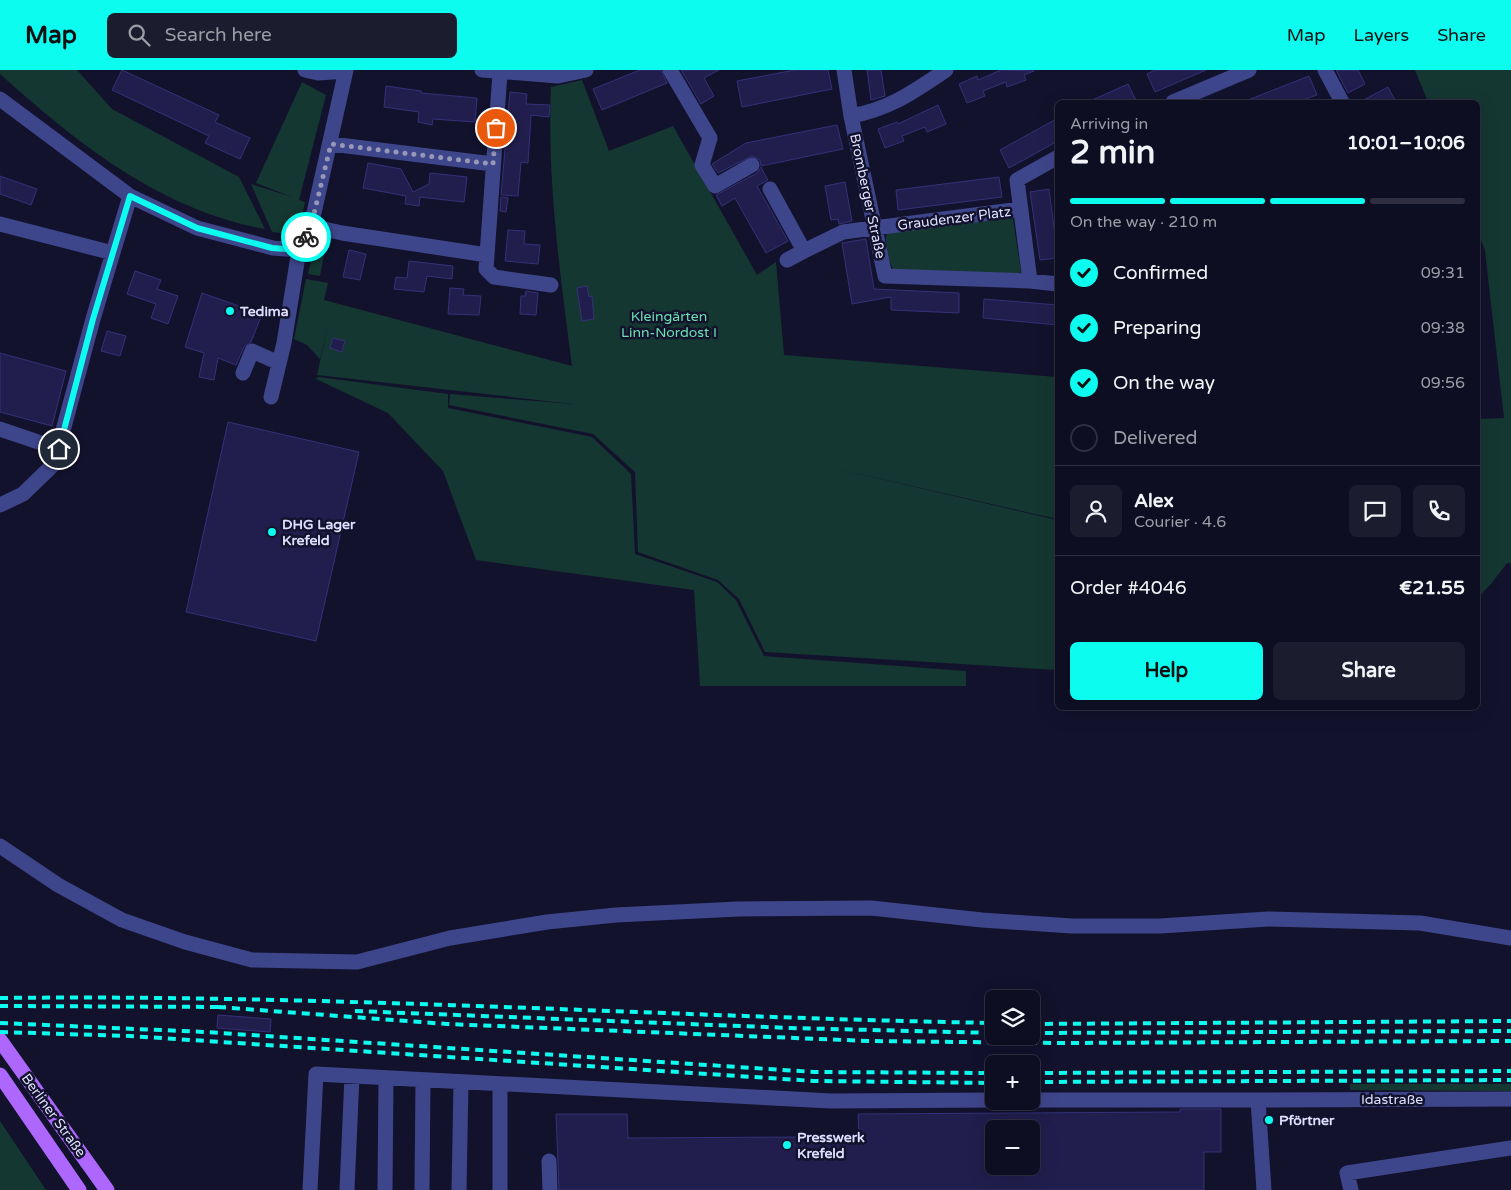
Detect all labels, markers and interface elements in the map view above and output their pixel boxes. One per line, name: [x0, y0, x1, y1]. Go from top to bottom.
search box: [107, 13, 457, 58]
text: Map: [25, 21, 77, 50]
icon: search: [125, 21, 153, 49]
text: Search here: [165, 24, 272, 46]
text: Map: [1287, 24, 1326, 46]
text: Layers: [1354, 24, 1409, 46]
text: Share: [1437, 24, 1486, 46]
pin: [475, 107, 517, 149]
icon: bag: [482, 114, 510, 142]
text: Arriving in: [1070, 114, 1148, 134]
street label: Bromberger Straße: [846, 132, 889, 260]
text: 10:01–10:06: [1347, 132, 1465, 154]
text: 2 min: [1070, 134, 1155, 172]
street label: Graudenzer Platz: [896, 203, 1012, 234]
courier: [281, 212, 331, 262]
text: On the way · 210 m: [1070, 212, 1217, 232]
icon: bike: [292, 223, 320, 251]
icon: check: [1070, 259, 1098, 287]
text: Confirmed: [1113, 262, 1208, 284]
text: 09:31: [1421, 263, 1465, 283]
place label: Tedima: [239, 303, 289, 320]
marker: Tedima: [224, 305, 236, 317]
park label: Kleingärten Linn-Nordost I: [621, 308, 717, 341]
icon: check: [1070, 314, 1098, 342]
text: Preparing: [1113, 317, 1202, 339]
text: 09:38: [1421, 318, 1465, 338]
icon: check: [1070, 369, 1098, 397]
text: On the way: [1113, 372, 1215, 394]
text: 09:56: [1421, 373, 1465, 393]
text: Delivered: [1113, 427, 1198, 449]
pin: [38, 428, 80, 470]
icon: home: [45, 435, 73, 463]
button: person: [1070, 485, 1122, 537]
button: chat: [1349, 485, 1401, 537]
button: phone: [1413, 485, 1465, 537]
text: Alex: [1134, 490, 1174, 512]
text: Courier · 4.6: [1134, 512, 1226, 532]
place label: DHG Lager Krefeld: [282, 516, 356, 549]
marker: DHG Lager Krefeld: [266, 526, 278, 538]
text: Order #4046: [1070, 577, 1187, 599]
text: €21.55: [1399, 577, 1465, 599]
button: Help: [1070, 642, 1263, 700]
button: Share: [1273, 642, 1465, 700]
map controls: [985, 990, 1040, 1175]
button: layers: [985, 990, 1040, 1045]
button: +: [985, 1055, 1040, 1110]
street label: Berliner Straße: [18, 1070, 90, 1160]
street label: Idastraße: [1361, 1091, 1423, 1108]
place label: Pförtner: [1279, 1112, 1335, 1129]
marker: Pförtner: [1263, 1114, 1275, 1126]
button: −: [985, 1120, 1040, 1175]
place label: Presswerk Krefeld: [797, 1129, 865, 1162]
marker: Presswerk Krefeld: [781, 1139, 793, 1151]

